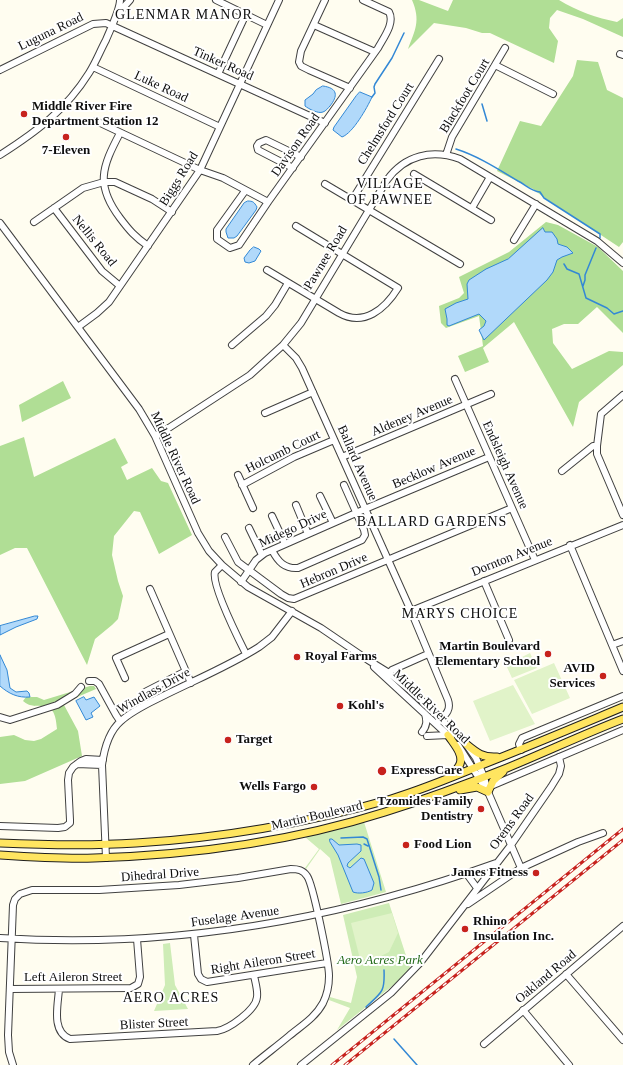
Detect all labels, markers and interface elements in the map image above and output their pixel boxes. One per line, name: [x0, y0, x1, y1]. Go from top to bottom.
district label: GLENMAR MANOR: [115, 7, 253, 23]
street label: Luguna Road: [16, 10, 86, 54]
street label: Tinker Road: [190, 44, 256, 84]
street label: Blackfoot Court: [437, 56, 493, 136]
street label: Luke Road: [132, 68, 190, 106]
street label: Chelmsford Court: [354, 80, 418, 168]
place label: Middle River Fire Department Station 12: [32, 99, 158, 130]
marker: Middle River Fire Department Station 12: [19, 109, 29, 119]
street label: Davison Road: [268, 110, 324, 180]
marker: 7-Eleven: [61, 132, 71, 142]
place label: 7-Eleven: [42, 143, 90, 159]
street label: Biggs Road: [156, 149, 202, 209]
district label: VILLAGE OF PAWNEE: [347, 176, 433, 208]
street label: Nellis Road: [69, 212, 119, 270]
street label: Pawnee Road: [301, 224, 351, 292]
street label: Aldeney Avenue: [369, 392, 455, 440]
street label: Middle River Road: [147, 409, 203, 507]
street label: Endsleigh Avenue: [479, 419, 531, 511]
street label: Ballard Avenue: [333, 423, 381, 503]
street label: Holcumb Court: [243, 427, 323, 477]
street label: Becklow Avenue: [390, 443, 478, 493]
street label: Midego Drive: [256, 506, 330, 552]
district label: BALLARD GARDENS: [357, 514, 507, 530]
street label: Dornton Avenue: [469, 534, 555, 580]
street label: Hebron Drive: [298, 550, 370, 592]
district label: MARYS CHOICE: [402, 606, 518, 622]
place label: Martin Boulevard Elementary School: [435, 639, 540, 670]
place label: Royal Farms: [305, 649, 377, 665]
marker: Martin Boulevard Elementary School: [543, 649, 553, 659]
marker: Royal Farms: [292, 652, 302, 662]
place label: AVID Services: [550, 661, 595, 692]
street label: Windlass Drive: [115, 665, 193, 717]
street label: Middle River Road: [389, 667, 473, 747]
marker: AVID Services: [598, 671, 608, 681]
place label: Kohl's: [348, 698, 384, 714]
marker: Kohl's: [335, 701, 345, 711]
place label: Target: [236, 732, 272, 748]
marker: Target: [223, 735, 233, 745]
place label: ExpressCare: [391, 763, 462, 779]
marker: ExpressCare: [376, 765, 388, 777]
place label: Wells Fargo: [239, 779, 306, 795]
marker: Wells Fargo: [309, 782, 319, 792]
street label: Orems Road: [486, 791, 538, 853]
place label: Tzomides Family Dentistry: [377, 794, 473, 825]
street label: Martin Boulevard: [270, 798, 364, 834]
marker: Tzomides Family Dentistry: [476, 804, 486, 814]
place label: Food Lion: [414, 837, 471, 853]
marker: Food Lion: [401, 840, 411, 850]
street label: Dihedral Drive: [120, 864, 200, 886]
place label: James Fitness: [451, 865, 528, 881]
marker: James Fitness: [531, 868, 541, 878]
street label: Fuselage Avenue: [190, 903, 280, 931]
place label: Rhino Insulation Inc.: [473, 914, 554, 945]
marker: Rhino Insulation Inc.: [460, 924, 470, 934]
street label: Right Aileron Street: [210, 946, 316, 978]
street label: Oakland Road: [512, 947, 580, 1007]
park label: Aero Acres Park: [337, 953, 423, 969]
street label: Left Aileron Street: [24, 970, 122, 986]
district label: AERO ACRES: [123, 990, 219, 1006]
street label: Blister Street: [120, 1014, 188, 1034]

